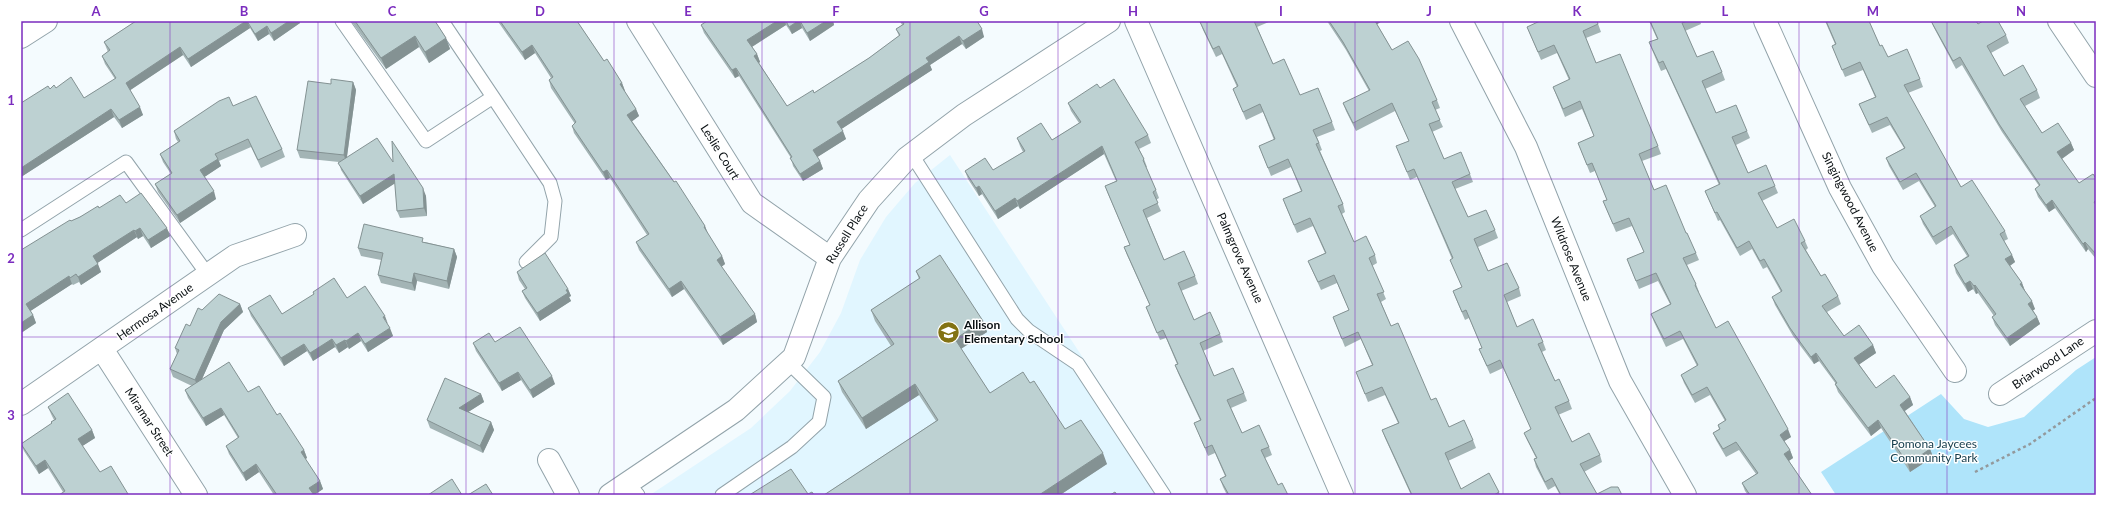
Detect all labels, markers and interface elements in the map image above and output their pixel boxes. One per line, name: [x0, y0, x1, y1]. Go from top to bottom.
text: A: [90, 3, 101, 19]
text: B: [240, 3, 249, 19]
text: C: [388, 3, 397, 19]
text: D: [535, 3, 545, 19]
text: E: [684, 3, 692, 19]
text: F: [832, 3, 840, 19]
text: G: [979, 3, 989, 19]
text: H: [1128, 3, 1138, 19]
text: I: [1279, 3, 1283, 19]
text: J: [1426, 3, 1432, 19]
text: K: [1573, 3, 1583, 19]
text: L: [1722, 3, 1729, 19]
text: M: [1867, 3, 1879, 19]
text: N: [2016, 3, 2026, 19]
text: 1: [7, 92, 15, 108]
street label: Leslie Court: [698, 121, 744, 183]
street label: Singingwood Avenue: [1819, 149, 1882, 254]
street label: Russell Place: [822, 201, 871, 266]
street label: Palmgrove Avenue: [1214, 210, 1267, 305]
street label: Wildrose Avenue: [1548, 214, 1595, 303]
text: 2: [7, 250, 15, 266]
street label: Hermosa Avenue: [114, 280, 196, 344]
place label: Allison Elementary School: [963, 317, 1063, 346]
school or university icon: Allison Elementary School: [936, 319, 962, 345]
street label: Briarwood Lane: [2009, 333, 2086, 392]
street label: Miramar Street: [122, 385, 178, 459]
text: 3: [7, 407, 15, 423]
park label: Pomona Jaycees Community Park: [1890, 436, 1979, 465]

